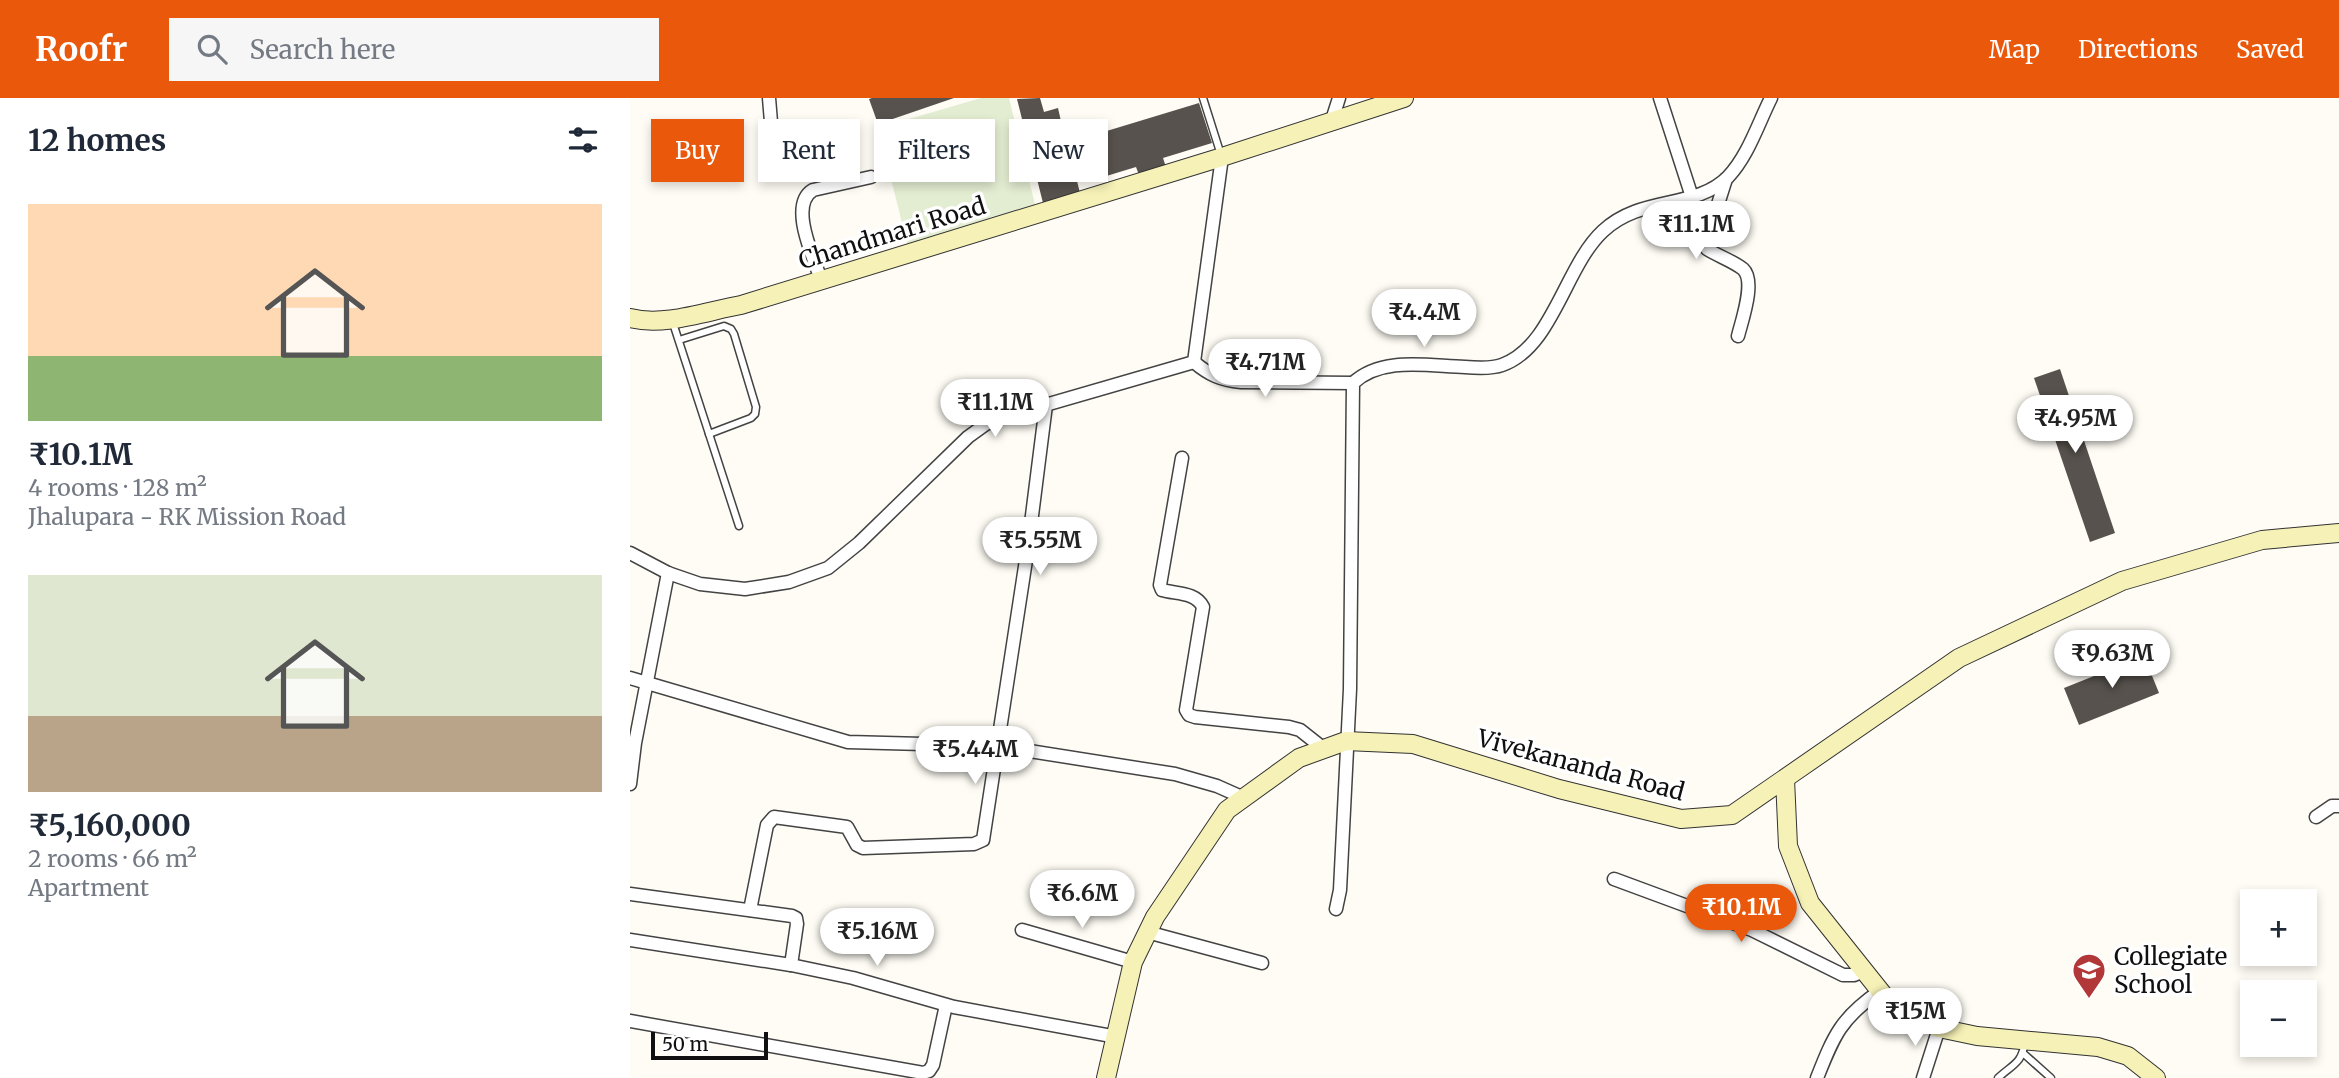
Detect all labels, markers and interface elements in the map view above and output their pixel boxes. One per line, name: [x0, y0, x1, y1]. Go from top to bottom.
search box: [169, 18, 659, 81]
text: Roofr: [35, 29, 127, 70]
icon: search: [193, 30, 231, 68]
text: Search here: [249, 33, 395, 66]
text: Map: [1989, 34, 2040, 65]
text: Directions: [2078, 34, 2198, 65]
text: Saved: [2236, 34, 2304, 65]
chip: Buy: [651, 119, 744, 182]
chip: Rent: [758, 119, 860, 182]
chip: Filters: [874, 119, 995, 182]
chip: New: [1009, 119, 1108, 182]
text: 12 homes: [28, 121, 166, 159]
icon: filters: [564, 121, 602, 159]
street label: Chandmari Road: [795, 190, 989, 276]
pin: ₹11.1M: [1639, 202, 1753, 261]
text: ₹11.1M: [1657, 209, 1735, 238]
icon: home: [252, 250, 378, 376]
pin: ₹4.4M: [1375, 289, 1473, 349]
text: ₹4.4M: [1388, 297, 1460, 326]
pin: ₹4.71M: [1208, 340, 1322, 399]
text: ₹4.71M: [1224, 347, 1306, 376]
pin: ₹11.1M: [938, 380, 1052, 439]
text: ₹11.1M: [956, 387, 1034, 416]
pin: ₹4.95M: [2018, 396, 2132, 455]
text: ₹4.95M: [2033, 403, 2117, 432]
text: ₹10.1M: [28, 435, 133, 473]
text: 4 rooms · 128 m²: [28, 473, 207, 502]
text: Jhalupara - RK Mission Road: [28, 502, 346, 531]
pin: ₹5.55M: [983, 518, 1097, 577]
text: ₹5.55M: [998, 525, 1082, 554]
icon: home: [252, 621, 378, 747]
pin: ₹9.63M: [2055, 630, 2169, 690]
text: ₹9.63M: [2070, 638, 2154, 667]
street label: Vivekananda Road: [1473, 722, 1688, 808]
pin: ₹5.44M: [918, 726, 1032, 786]
text: ₹5.44M: [932, 734, 1018, 763]
text: ₹5,160,000: [28, 806, 191, 844]
text: 2 rooms · 66 m²: [28, 844, 197, 873]
pin: ₹6.6M: [1033, 870, 1131, 930]
text: Apartment: [28, 873, 149, 902]
text: ₹6.6M: [1046, 878, 1118, 907]
pin: ₹10.1M: [1684, 884, 1798, 944]
map controls: [2240, 889, 2317, 1057]
button: +: [2240, 889, 2317, 966]
text: ₹10.1M: [1701, 892, 1781, 921]
pin: ₹5.16M: [820, 908, 934, 968]
text: ₹5.16M: [836, 916, 918, 945]
place label: Collegiate School: [2114, 941, 2227, 1000]
school or university icon: Collegiate School: [2070, 951, 2108, 1000]
button: −: [2240, 980, 2317, 1057]
pin: ₹15M: [1874, 988, 1956, 1048]
text: ₹15M: [1884, 996, 1946, 1025]
scale bar: [651, 1029, 768, 1061]
text: 50 m: [662, 1032, 708, 1056]

